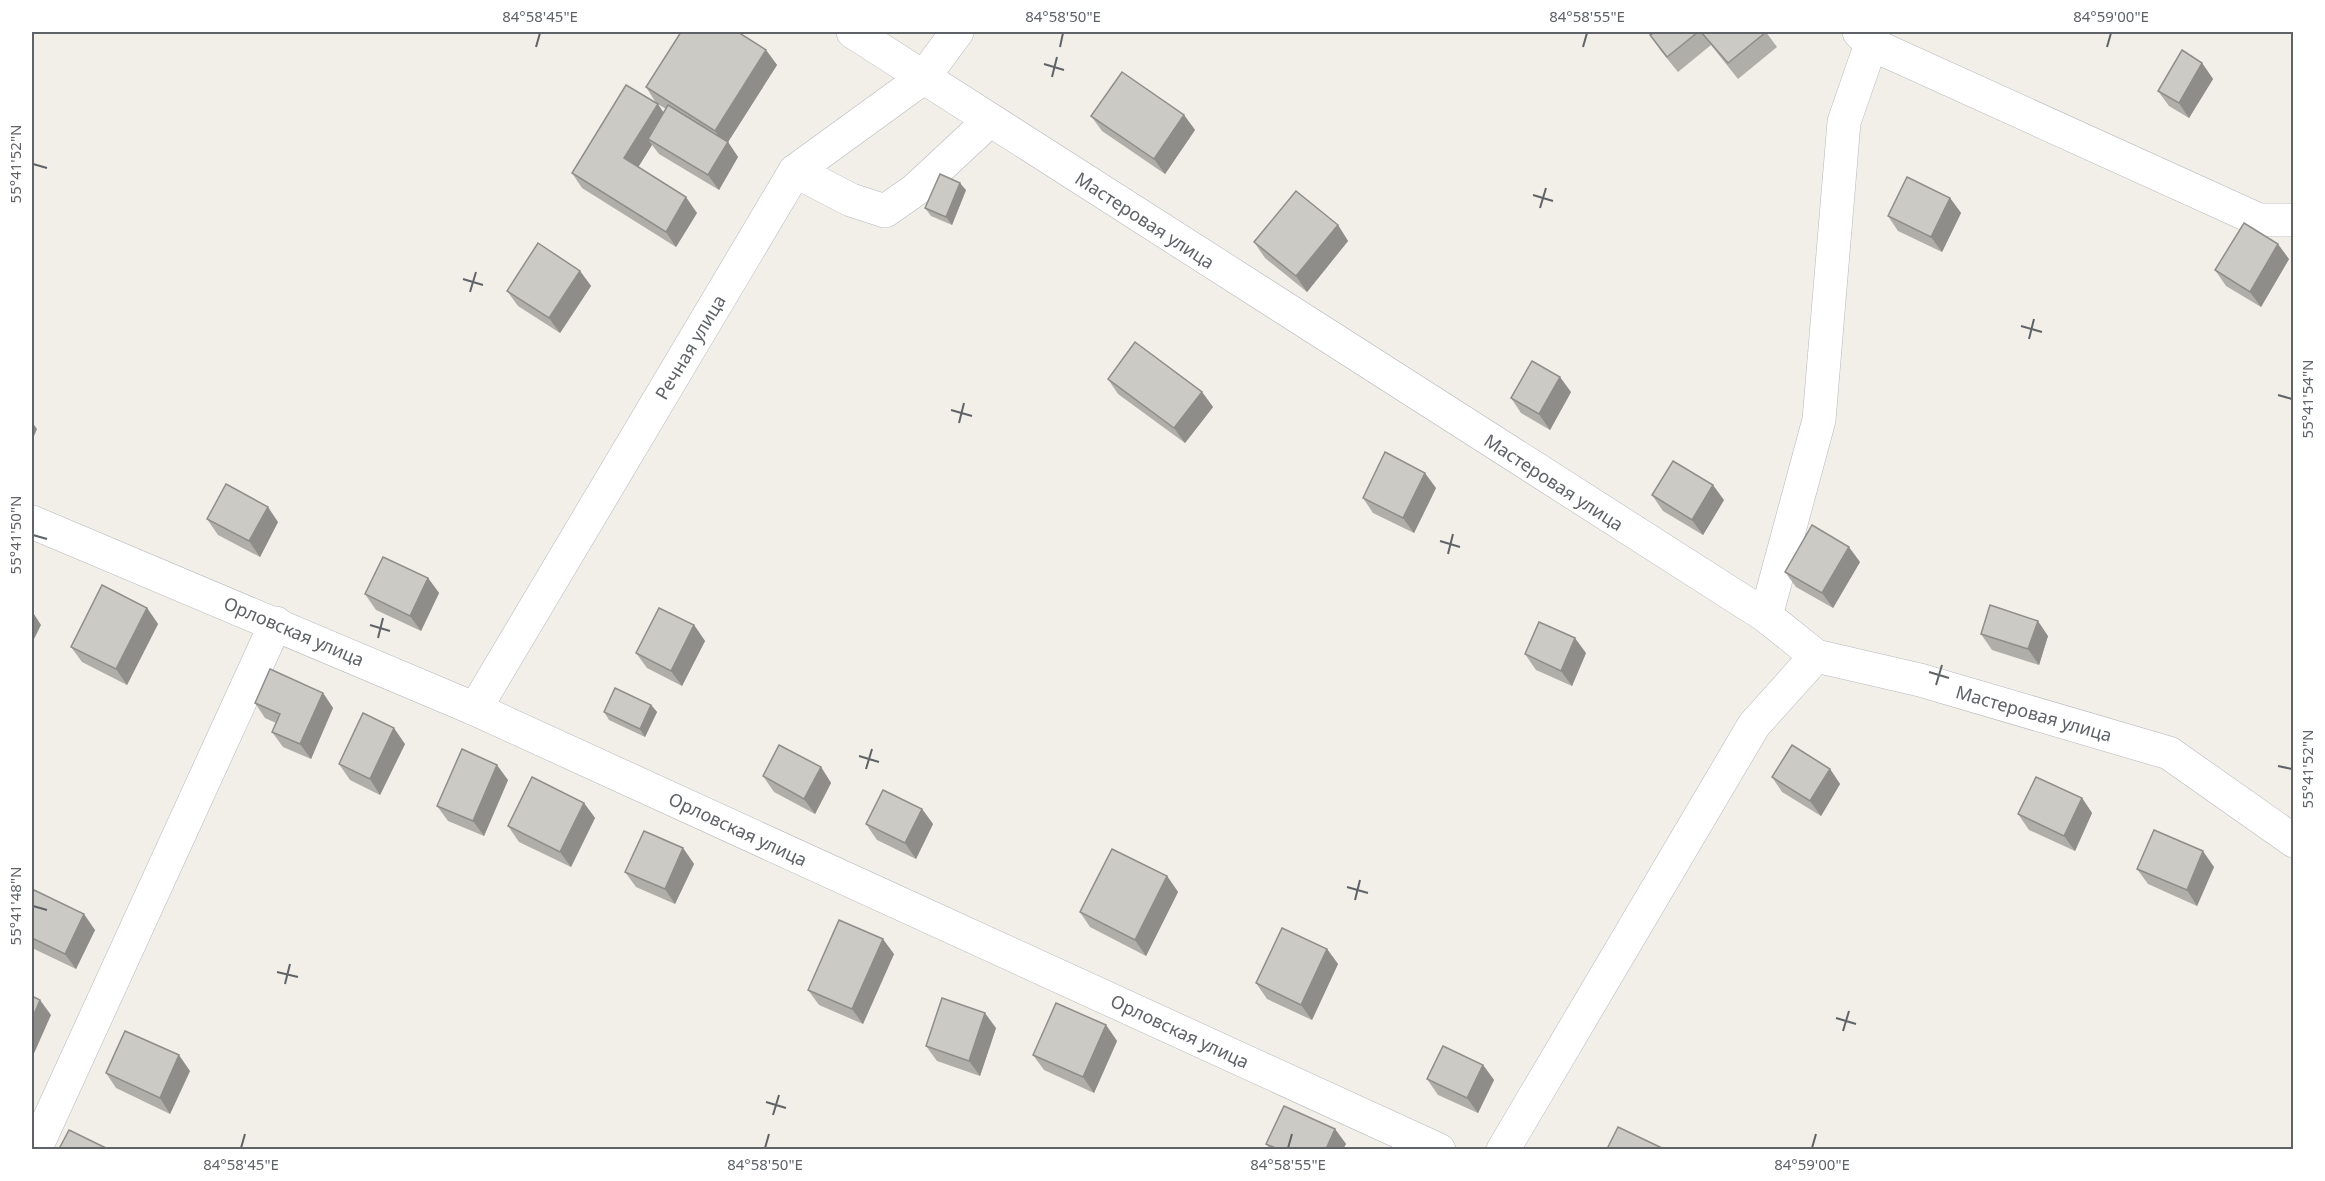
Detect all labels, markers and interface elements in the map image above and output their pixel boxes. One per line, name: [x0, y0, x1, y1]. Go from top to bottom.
text: 84°58'45"E: [502, 6, 578, 26]
text: 84°58'50"E: [1025, 6, 1101, 26]
text: 84°58'55"E: [1549, 6, 1625, 26]
text: 84°59'00"E: [2073, 6, 2149, 26]
text: 55°41'52"N: [5, 125, 25, 203]
street label: Мастеровая улица: [1071, 166, 1219, 274]
street label: Речная улица: [649, 290, 731, 404]
text: 55°41'54"N: [2297, 360, 2317, 438]
street label: Мастеровая улица: [1480, 428, 1628, 536]
text: 55°41'50"N: [5, 496, 25, 574]
street label: Орловская улица: [220, 591, 368, 671]
street label: Мастеровая улица: [1953, 679, 2115, 747]
text: 55°41'52"N: [2297, 730, 2317, 808]
street label: Орловская улица: [665, 786, 811, 872]
text: 55°41'48"N: [5, 867, 25, 945]
street label: Орловская улица: [1107, 988, 1253, 1074]
text: 84°58'45"E: [203, 1154, 279, 1174]
text: 84°58'50"E: [727, 1154, 803, 1174]
text: 84°58'55"E: [1250, 1154, 1326, 1174]
text: 84°59'00"E: [1774, 1154, 1850, 1174]

